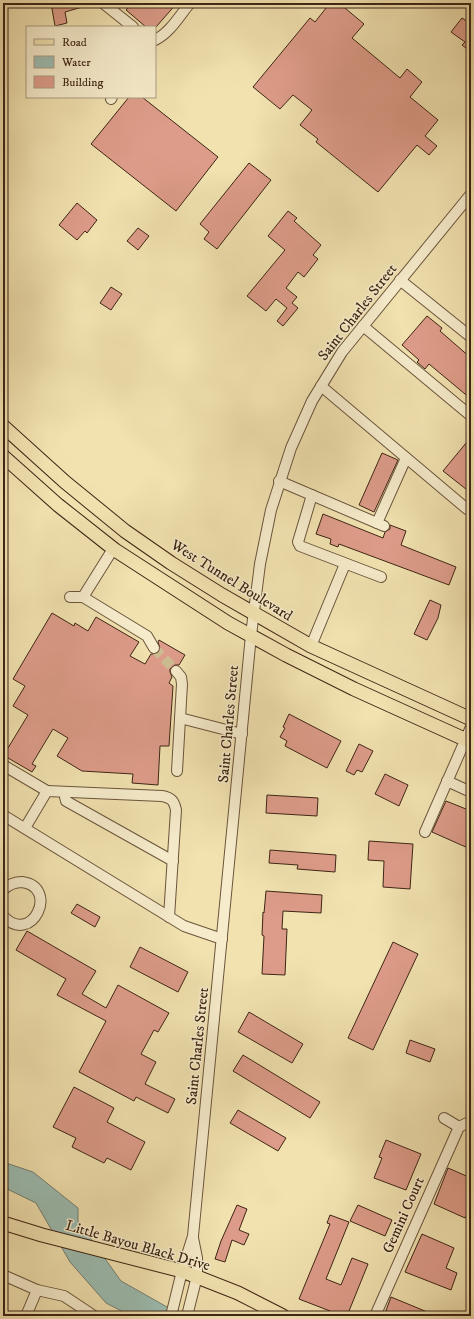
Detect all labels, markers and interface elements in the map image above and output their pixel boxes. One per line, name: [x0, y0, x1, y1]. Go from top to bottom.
legend: [26, 26, 156, 98]
text: Road: [62, 35, 87, 50]
text: Water: [61, 55, 91, 70]
text: Building: [62, 75, 103, 90]
street label: Saint Charles Street: [314, 260, 401, 365]
street label: West Tunnel Boulevard: [166, 535, 297, 626]
street label: Saint Charles Street: [214, 664, 243, 784]
street label: Saint Charles Street: [182, 986, 213, 1106]
street label: Gemini Court: [378, 1174, 429, 1256]
street label: Little Bayou Black Drive: [63, 1216, 212, 1275]

